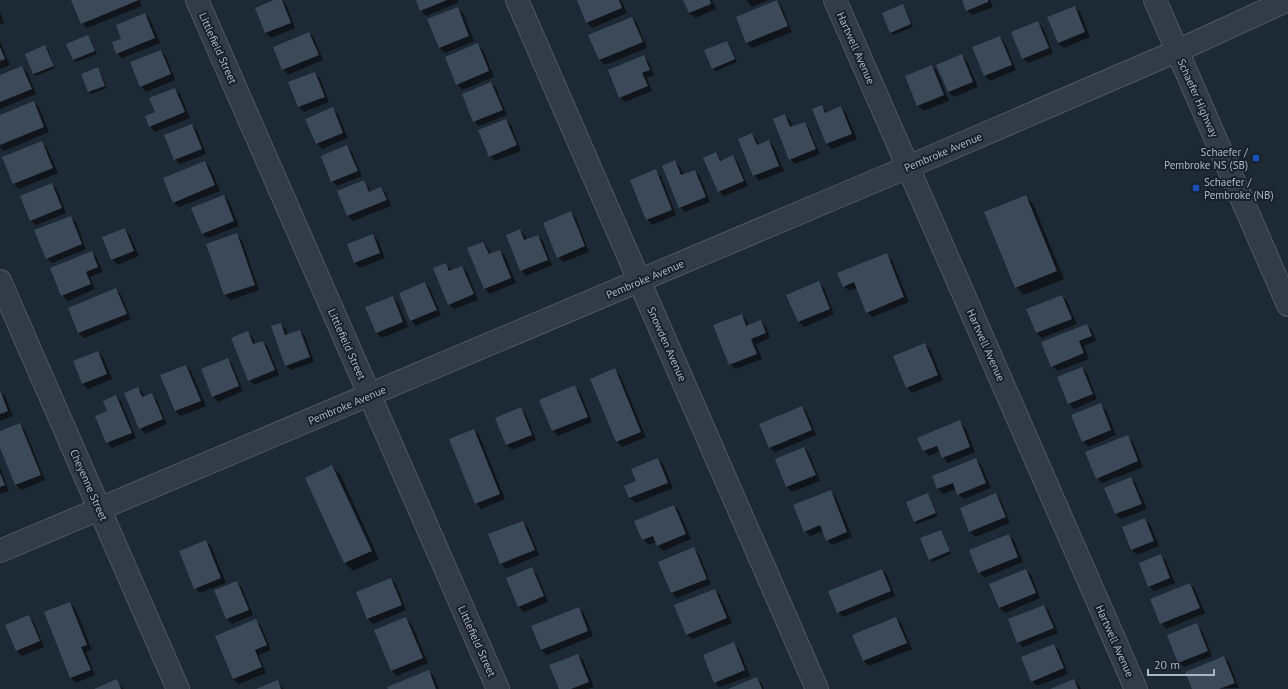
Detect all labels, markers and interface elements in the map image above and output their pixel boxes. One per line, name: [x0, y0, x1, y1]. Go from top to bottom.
street label: Littlefield Street: [196, 10, 240, 86]
street label: Hartwell Avenue: [834, 10, 878, 87]
street label: Schaefer Highway: [1174, 57, 1222, 140]
street label: Pembroke Avenue: [902, 129, 985, 175]
place label: Schaefer / Pembroke NS (SB): [1164, 145, 1249, 172]
marker: Schaefer / Pembroke NS (SB): [1251, 153, 1261, 163]
place label: Schaefer / Pembroke (NB): [1204, 175, 1274, 202]
marker: Schaefer / Pembroke (NB): [1191, 183, 1201, 193]
street label: Pembroke Avenue: [604, 256, 687, 302]
street label: Snowden Avenue: [644, 305, 690, 384]
street label: Littlefield Street: [325, 306, 369, 382]
street label: Hartwell Avenue: [964, 307, 1008, 384]
street label: Pembroke Avenue: [306, 382, 389, 428]
street label: Cheyenne Street: [67, 447, 111, 523]
street label: Littlefield Street: [455, 603, 499, 679]
street label: Hartwell Avenue: [1093, 603, 1137, 680]
scale bar: [1148, 651, 1214, 677]
text: 20 m: [1154, 657, 1180, 672]

